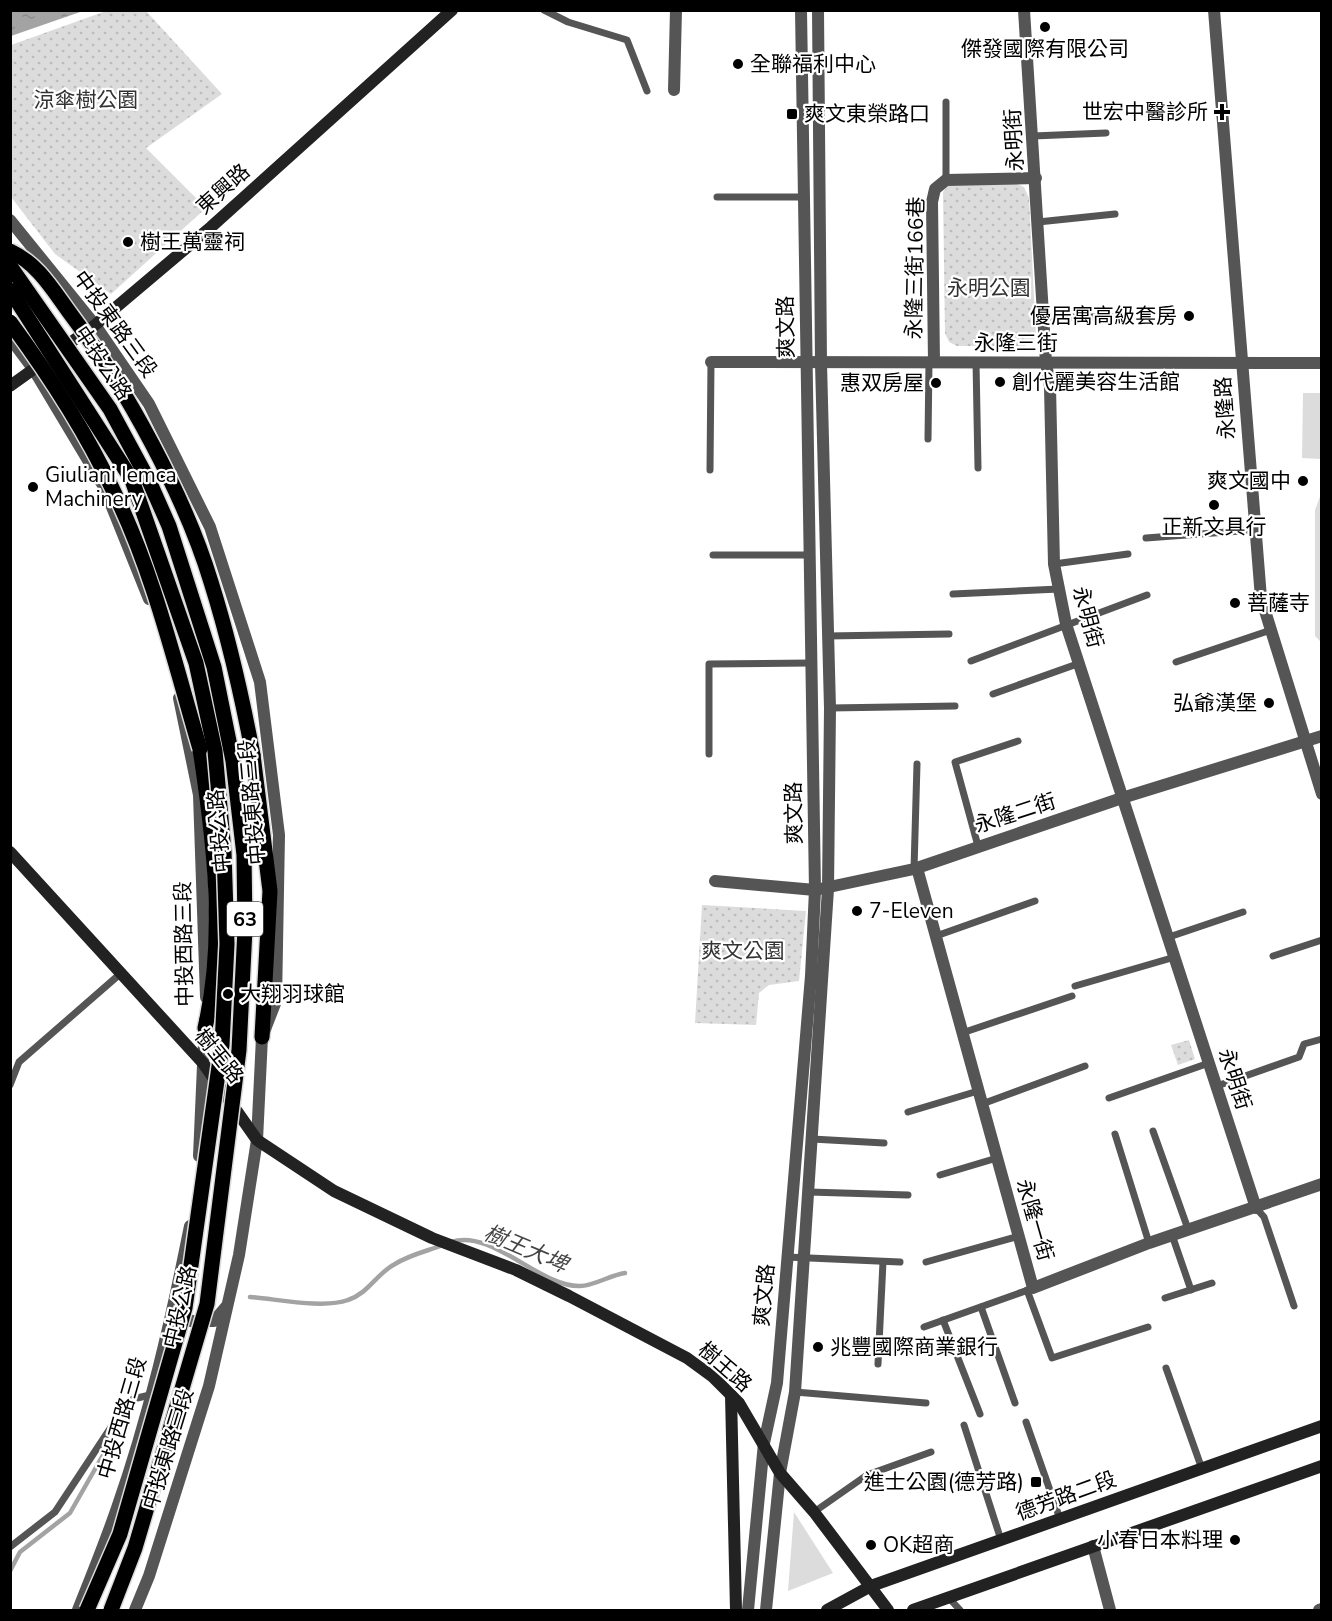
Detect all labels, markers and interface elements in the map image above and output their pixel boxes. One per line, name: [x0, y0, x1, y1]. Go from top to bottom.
marker: 傑發國際有限公司: [1038, 20, 1052, 34]
place label: 傑發國際有限公司: [961, 35, 1129, 63]
place label: 全聯福利中心: [750, 50, 876, 78]
marker: 全聯福利中心: [731, 57, 745, 71]
park label: 涼傘樹公園: [34, 86, 139, 114]
place label: 世宏中醫診所: [1082, 98, 1208, 126]
place label: 爽文東榮路口: [804, 100, 930, 128]
marker: 世宏中醫診所: [1213, 103, 1231, 121]
marker: 爽文東榮路口: [785, 107, 799, 121]
street label: 永明街: [998, 108, 1030, 172]
street label: 東興路: [190, 158, 256, 220]
street label: 永隆三街166巷: [900, 196, 930, 340]
place label: 樹王萬靈祠: [140, 228, 245, 256]
marker: 樹王萬靈祠: [121, 235, 135, 249]
street label: 中投東路三段: [67, 265, 163, 383]
park label: 永明公園: [947, 274, 1031, 302]
street label: 爽文路: [771, 295, 801, 359]
place label: 優居寓高級套房: [1030, 302, 1177, 330]
marker: 優居寓高級套房: [1182, 309, 1196, 323]
street label: 中投公路: [68, 320, 138, 406]
street label: 永隆三街: [974, 329, 1058, 357]
place label: 創代麗美容生活館: [1012, 368, 1180, 396]
place label: 惠双房屋: [840, 369, 924, 397]
marker: 創代麗美容生活館: [993, 375, 1007, 389]
marker: 惠双房屋: [929, 376, 943, 390]
street label: 永隆路: [1209, 376, 1241, 440]
place label: Giuliani Iemca Machinery: [45, 461, 177, 513]
place label: 爽文國中: [1207, 467, 1291, 495]
marker: 爽文國中: [1296, 474, 1310, 488]
marker: Giuliani Iemca Machinery: [26, 480, 40, 494]
marker: 正新文具行: [1207, 498, 1221, 512]
place label: 正新文具行: [1162, 513, 1267, 541]
street label: 永明街: [1066, 583, 1110, 651]
place label: 菩薩寺: [1247, 589, 1310, 617]
marker: 菩薩寺: [1228, 596, 1242, 610]
place label: 弘爺漢堡: [1173, 689, 1257, 717]
marker: 弘爺漢堡: [1262, 696, 1276, 710]
street label: 中投東路三段: [233, 738, 271, 866]
street label: 爽文路: [779, 781, 809, 845]
street label: 永隆二街: [971, 787, 1059, 839]
street label: 中投公路: [201, 788, 237, 874]
street label: 中投西路三段: [169, 881, 199, 1007]
place label: 7-Eleven: [869, 897, 954, 925]
road number: 63: [227, 902, 263, 936]
marker: 7-Eleven: [850, 904, 864, 918]
park label: 爽文公園: [701, 937, 785, 965]
place label: 大翔羽球館: [240, 980, 345, 1008]
marker: 大翔羽球館: [221, 987, 235, 1001]
street label: 樹王路: [188, 1023, 250, 1089]
street label: 永明街: [1212, 1045, 1258, 1113]
street label: 永隆一街: [1010, 1176, 1060, 1264]
water label: 樹王大埤: [479, 1218, 575, 1281]
street label: 爽文路: [747, 1262, 781, 1328]
street label: 中投公路: [157, 1263, 203, 1351]
place label: 兆豐國際商業銀行: [830, 1333, 998, 1361]
street label: 樹王路: [692, 1336, 758, 1398]
marker: 兆豐國際商業銀行: [811, 1340, 825, 1354]
street label: 中投西路三段: [91, 1354, 153, 1482]
street label: 中投東路三段: [136, 1385, 200, 1513]
street label: 德芳路二段: [1012, 1465, 1120, 1527]
place label: 進士公園(德芳路): [864, 1468, 1024, 1496]
marker: 進士公園(德芳路): [1029, 1475, 1043, 1489]
place label: 小春日本料理: [1097, 1526, 1223, 1554]
place label: OK超商: [883, 1531, 954, 1559]
marker: 小春日本料理: [1228, 1533, 1242, 1547]
marker: OK超商: [864, 1538, 878, 1552]

